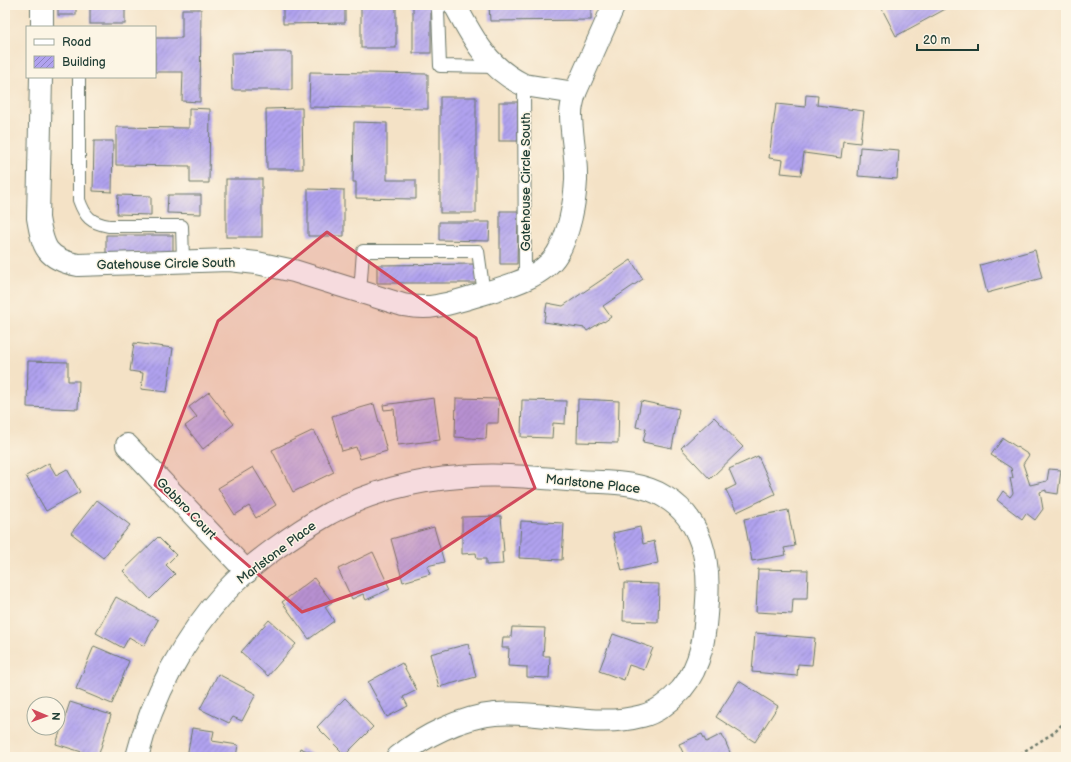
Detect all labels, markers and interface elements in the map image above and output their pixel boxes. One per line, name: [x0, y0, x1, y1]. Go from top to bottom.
legend: [26, 26, 156, 78]
scale bar: [917, 26, 978, 52]
text: 20 m: [923, 33, 950, 48]
text: Road: [62, 35, 91, 50]
text: Building: [62, 55, 106, 70]
street label: Gatehouse Circle South: [518, 113, 534, 251]
street label: Gatehouse Circle South: [97, 255, 235, 273]
street label: Marlstone Place: [545, 471, 641, 497]
street label: Gabbro Court: [153, 474, 220, 543]
street label: Marlstone Place: [234, 518, 320, 588]
north arrow: [26, 696, 66, 736]
text: N: [49, 712, 62, 721]

